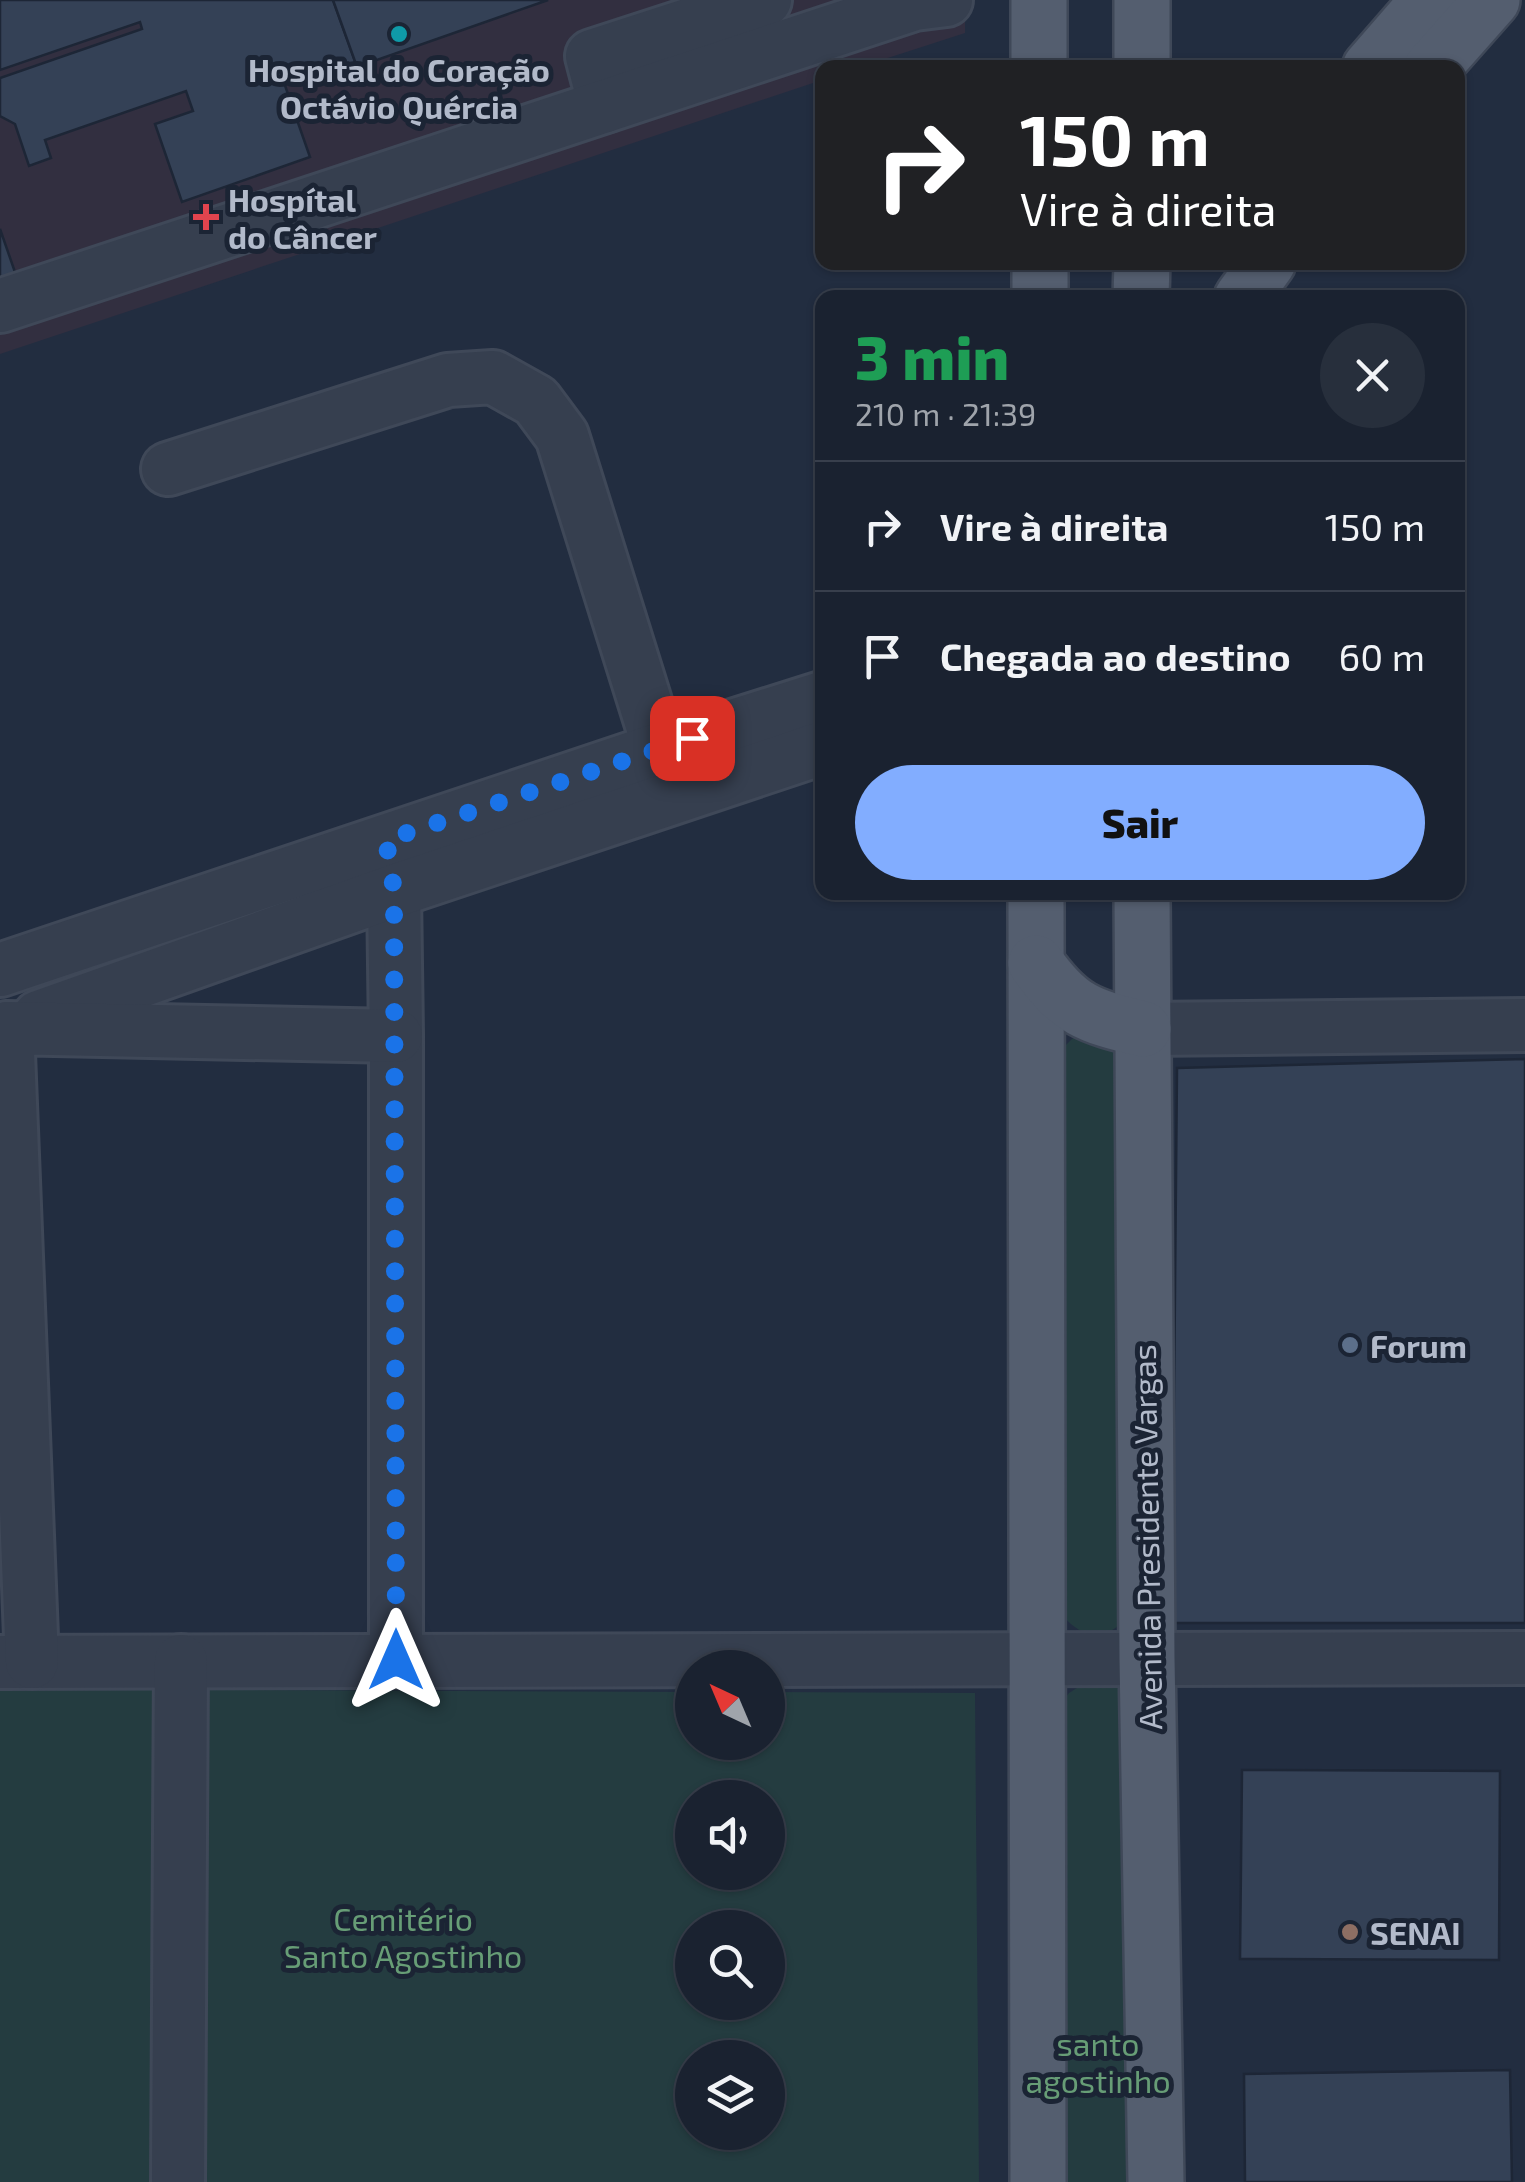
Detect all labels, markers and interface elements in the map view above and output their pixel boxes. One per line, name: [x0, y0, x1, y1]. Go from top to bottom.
marker: Hospital do Coração Octávio Quércia: [388, 23, 410, 45]
place label: Hospital do Coração Octávio Quércia: [248, 50, 550, 127]
text: 150 m: [1020, 96, 1210, 180]
icon: right: [855, 100, 985, 230]
place label: Hospítal do Câncer: [228, 180, 377, 255]
text: Vire à direita: [1020, 181, 1277, 235]
marker: Hospítal do Câncer: [193, 204, 219, 230]
text: 3 min: [855, 320, 1009, 392]
button: close: [1320, 323, 1425, 428]
text: 210 m · 21:39: [855, 394, 1036, 432]
icon: right: [855, 499, 910, 554]
text: Vire à direita: [940, 503, 1168, 549]
text: 150 m: [1325, 503, 1425, 549]
icon: arrive: [855, 629, 910, 684]
text: Chegada ao destino: [940, 633, 1291, 679]
text: 60 m: [1339, 633, 1425, 679]
pin: [650, 696, 735, 781]
icon: arrive: [665, 711, 720, 766]
button: Sair: [855, 765, 1425, 880]
place label: Forum: [1370, 1326, 1467, 1364]
marker: Forum: [1339, 1334, 1361, 1356]
street label: Avenida Presidente Vargas: [1124, 1344, 1168, 1730]
position arrow: [344, 1608, 448, 1712]
north arrow: [675, 1650, 785, 1760]
map controls: [675, 1650, 785, 2150]
button: sound: [675, 1780, 785, 1890]
park label: Cemitério Santo Agostinho: [284, 1899, 522, 1974]
button: search: [675, 1910, 785, 2020]
place label: SENAI: [1370, 1913, 1461, 1951]
marker: SENAI: [1339, 1921, 1361, 1943]
park label: santo agostinho: [1025, 2024, 1171, 2099]
button: layers: [675, 2040, 785, 2150]

